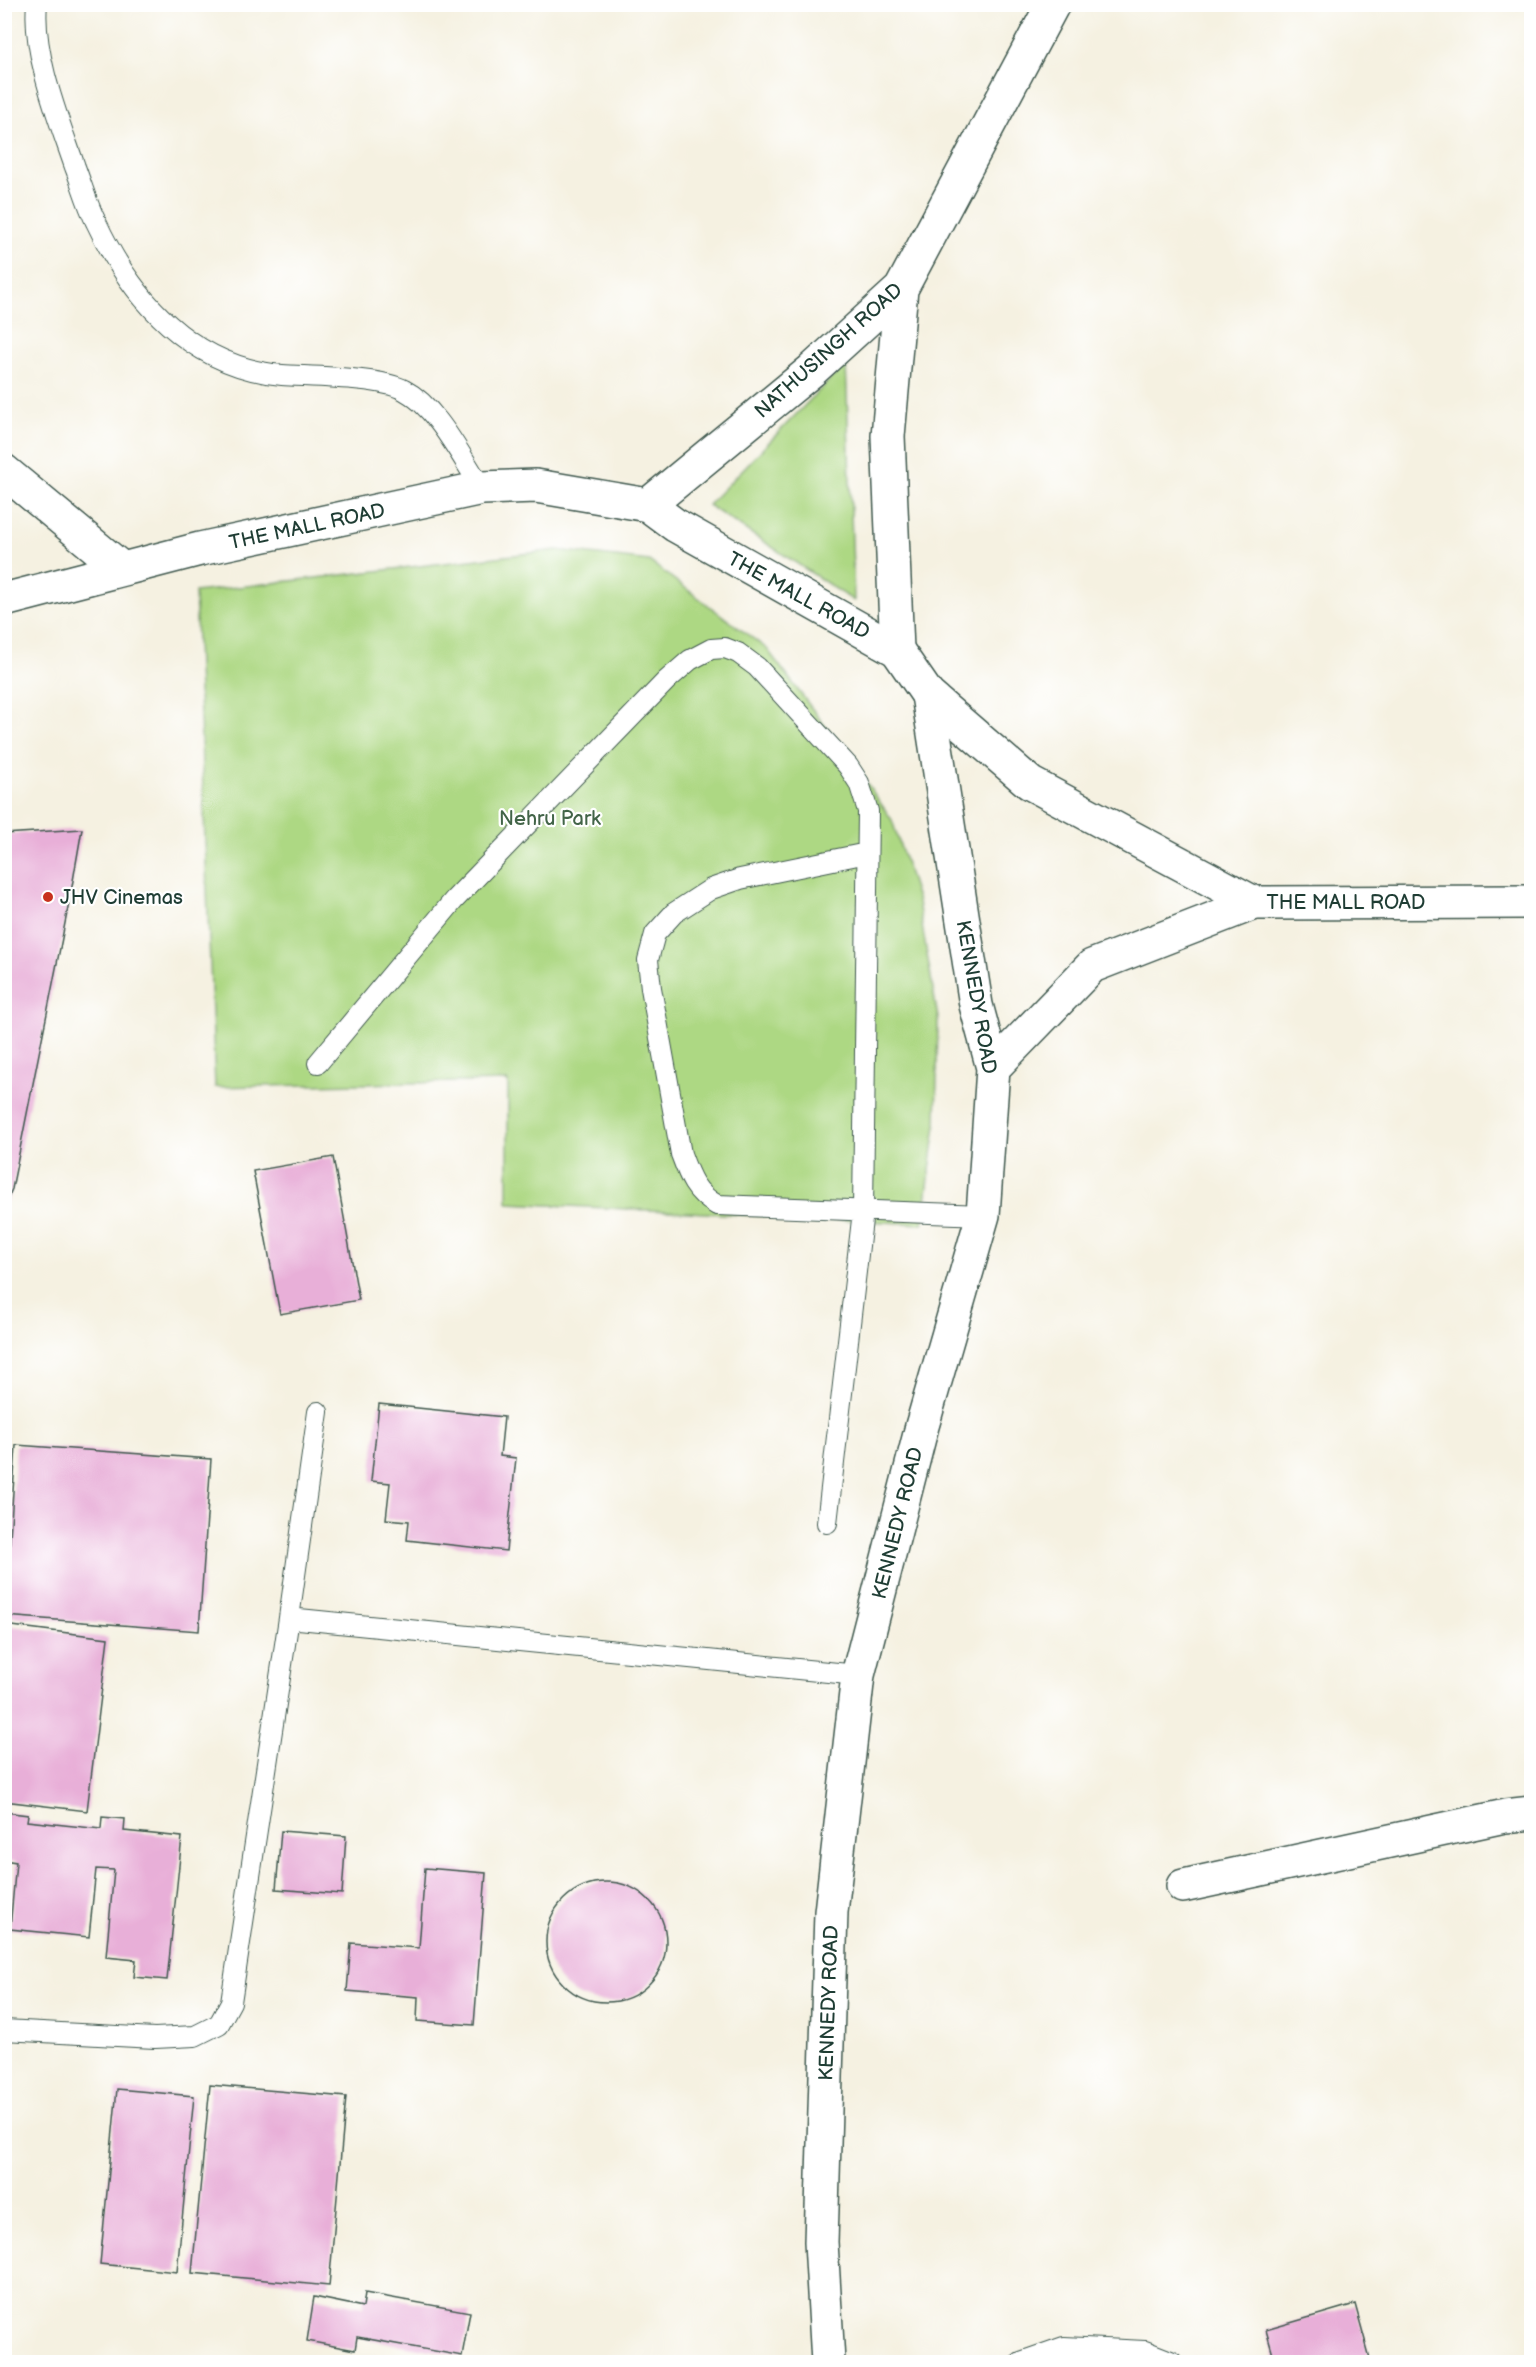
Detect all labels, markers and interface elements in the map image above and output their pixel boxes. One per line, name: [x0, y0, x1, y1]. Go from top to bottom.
street label: NATHUSINGH ROAD: [750, 278, 907, 423]
street label: THE MALL ROAD: [227, 499, 387, 555]
street label: THE MALL ROAD: [723, 547, 874, 645]
park label: Nehru Park: [499, 807, 601, 831]
place label: JHV Cinemas: [60, 886, 183, 910]
marker: JHV Cinemas: [41, 890, 55, 904]
street label: THE MALL ROAD: [1267, 891, 1425, 915]
street label: KENNEDY ROAD: [951, 918, 1001, 1076]
street label: KENNEDY ROAD: [867, 1445, 928, 1602]
street label: KENNEDY ROAD: [814, 1925, 844, 2081]

